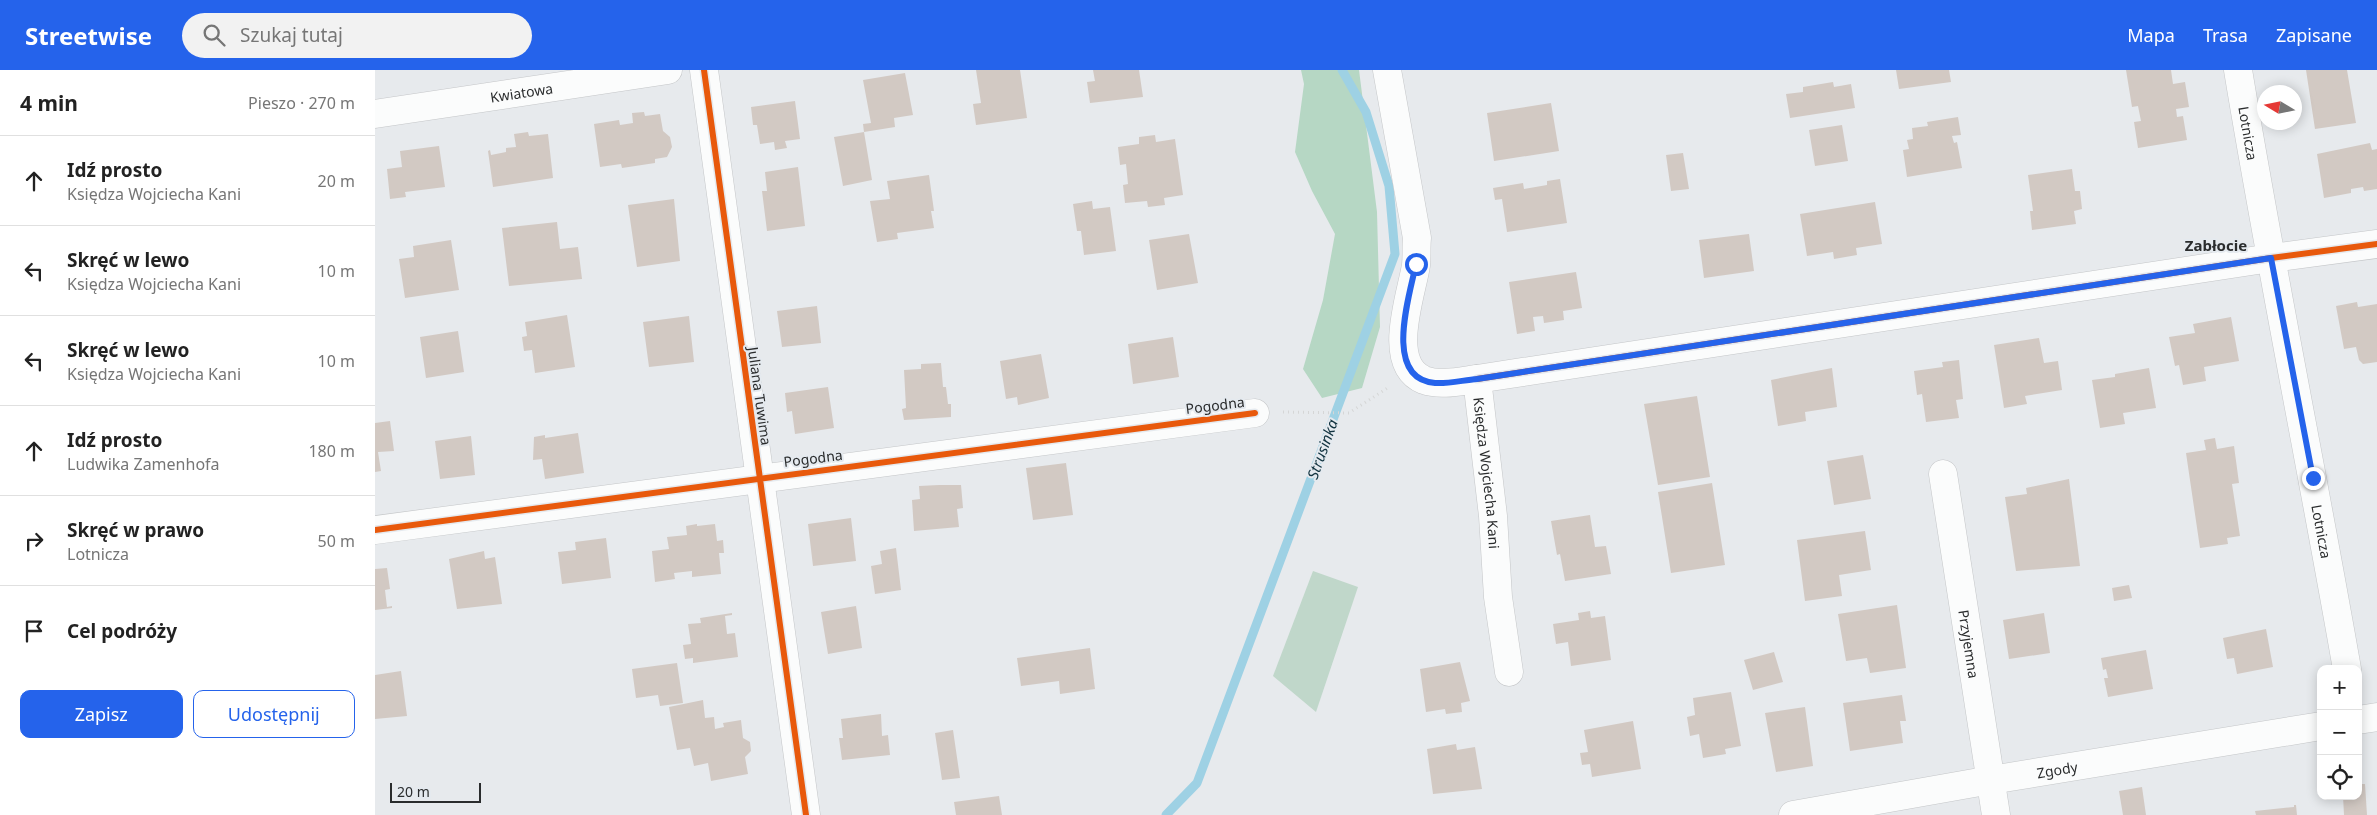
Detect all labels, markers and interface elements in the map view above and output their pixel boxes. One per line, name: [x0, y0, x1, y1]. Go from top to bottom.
search box: [182, 13, 532, 58]
text: Streetwise: [25, 19, 152, 52]
icon: search: [200, 21, 228, 49]
text: Szukaj tutaj: [240, 22, 343, 48]
text: Mapa: [2127, 23, 2175, 47]
text: Trasa: [2203, 23, 2248, 47]
text: Zapisane: [2276, 23, 2352, 47]
street label: Kwiatowa: [489, 78, 554, 106]
north arrow: [2257, 85, 2302, 130]
text: 4 min: [20, 89, 78, 117]
text: Pieszo · 270 m: [248, 92, 355, 114]
street label: Lotnicza: [2235, 105, 2263, 162]
text: Idź prosto: [67, 157, 162, 183]
icon: ahead: [20, 167, 48, 195]
text: 20 m: [318, 170, 355, 192]
text: Księdza Wojciecha Kani: [67, 183, 241, 205]
district label: Zabłocie: [2185, 235, 2247, 255]
text: Skręć w lewo: [67, 247, 189, 273]
route start: [1405, 253, 1428, 276]
icon: left: [20, 257, 48, 285]
text: 10 m: [318, 260, 355, 282]
text: Księdza Wojciecha Kani: [67, 273, 241, 295]
text: Skręć w lewo: [67, 337, 189, 363]
street label: Juliana Tuwima: [743, 344, 776, 446]
icon: left: [20, 347, 48, 375]
text: 10 m: [318, 350, 355, 372]
text: Księdza Wojciecha Kani: [67, 363, 241, 385]
street label: Pogodna: [1184, 392, 1246, 418]
street label: Księdza Wojciecha Kani: [1470, 396, 1505, 549]
water label: Strusinka: [1302, 416, 1342, 482]
text: Idź prosto: [67, 427, 162, 453]
icon: ahead: [20, 437, 48, 465]
text: 180 m: [308, 440, 355, 462]
street label: Pogodna: [782, 445, 844, 471]
text: Ludwika Zamenhofa: [67, 453, 220, 475]
route end: [2302, 467, 2325, 490]
street label: Lotnicza: [2308, 503, 2336, 560]
text: Skręć w prawo: [67, 517, 204, 543]
icon: right: [20, 527, 48, 555]
text: 50 m: [318, 530, 355, 552]
text: Lotnicza: [67, 543, 129, 565]
street label: Przyjemna: [1955, 608, 1984, 680]
icon: arrive: [20, 617, 48, 645]
text: Cel podróży: [67, 618, 177, 644]
map controls: [2317, 665, 2362, 800]
button: +: [2317, 665, 2362, 710]
button: Zapisz: [20, 690, 183, 738]
button: Udostępnij: [193, 690, 355, 738]
button: −: [2317, 710, 2362, 755]
button: locate: [2317, 755, 2362, 800]
street label: Zgody: [2035, 756, 2080, 782]
scale bar: [390, 780, 481, 803]
text: 20 m: [397, 782, 430, 801]

